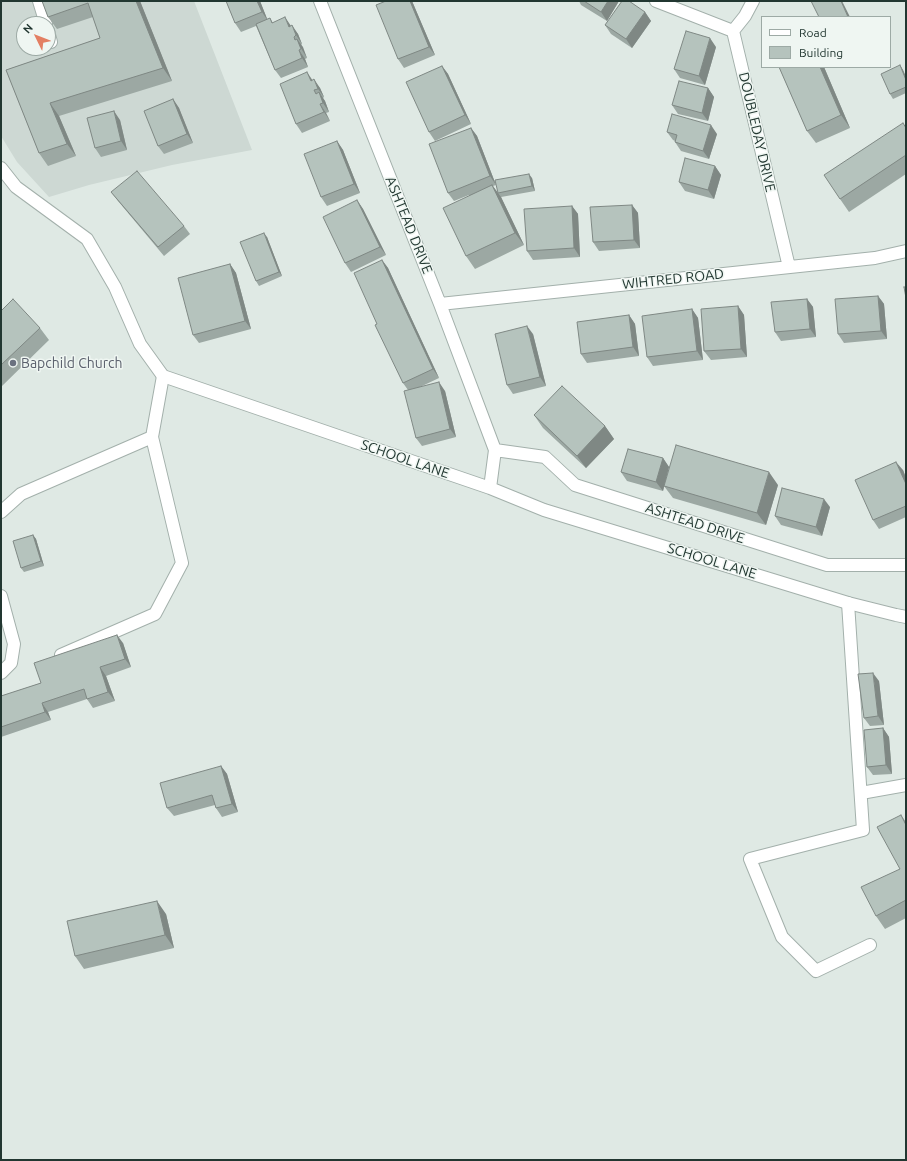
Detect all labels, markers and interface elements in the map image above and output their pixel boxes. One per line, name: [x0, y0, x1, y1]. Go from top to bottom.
north arrow: [16, 16, 56, 56]
legend: [761, 16, 891, 68]
text: N: [21, 21, 35, 36]
text: Road: [799, 26, 827, 39]
text: Building: [799, 46, 843, 59]
street label: DOUBLEDAY DRIVE: [735, 71, 779, 193]
street label: ASHTEAD DRIVE: [382, 174, 436, 276]
street label: WIHTRED ROAD: [621, 265, 725, 293]
place label: Bapchild Church: [21, 355, 123, 371]
marker: Bapchild Church: [8, 358, 18, 368]
street label: SCHOOL LANE: [359, 436, 451, 482]
street label: ASHTEAD DRIVE: [643, 499, 747, 547]
street label: SCHOOL LANE: [665, 539, 759, 583]

